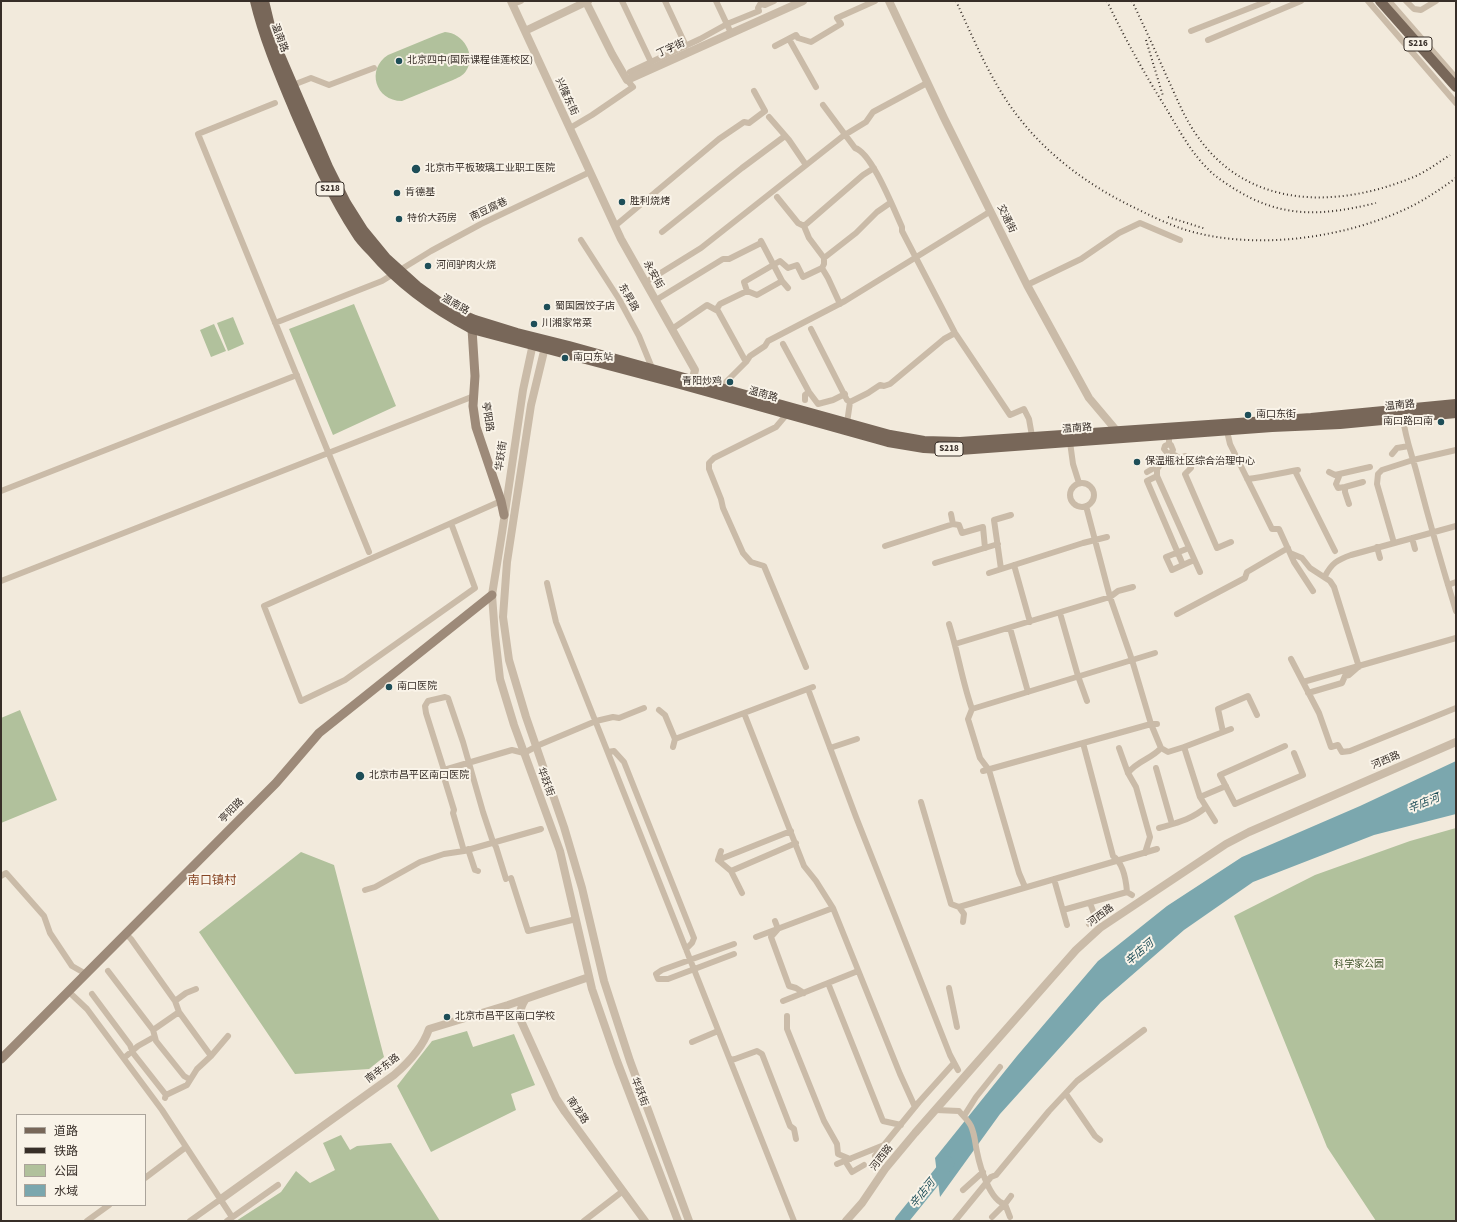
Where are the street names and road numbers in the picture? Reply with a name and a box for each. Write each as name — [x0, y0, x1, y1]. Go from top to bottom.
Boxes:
street label: 温南路 — [268, 22, 290, 54]
street label: 丁字街 — [655, 37, 687, 61]
road number: S216 — [1404, 37, 1432, 51]
street label: 兴隆东街 — [552, 76, 580, 118]
road number: S218 — [316, 182, 344, 196]
street label: 南豆腐巷 — [468, 196, 510, 224]
street label: 交通街 — [994, 203, 1018, 235]
street label: 永安街 — [640, 259, 666, 291]
street label: 东昇路 — [615, 282, 641, 314]
street label: 温南路 — [439, 292, 471, 318]
street label: 温南路 — [747, 385, 779, 405]
street label: 温南路 — [1384, 398, 1416, 414]
street label: 亭阳路 — [479, 401, 495, 433]
street label: 温南路 — [1062, 422, 1092, 436]
street label: 华跃街 — [494, 440, 510, 472]
road number: S218 — [935, 442, 963, 456]
street label: 河西路 — [1370, 750, 1402, 772]
street label: 华跃街 — [534, 766, 556, 798]
street label: 亭阳路 — [217, 796, 247, 826]
street label: 河西路 — [1085, 902, 1117, 930]
street label: 南辛东路 — [364, 1052, 402, 1086]
street label: 华跃街 — [628, 1076, 650, 1108]
street label: 南龙路 — [564, 1095, 590, 1127]
street label: 河西路 — [868, 1142, 896, 1174]

